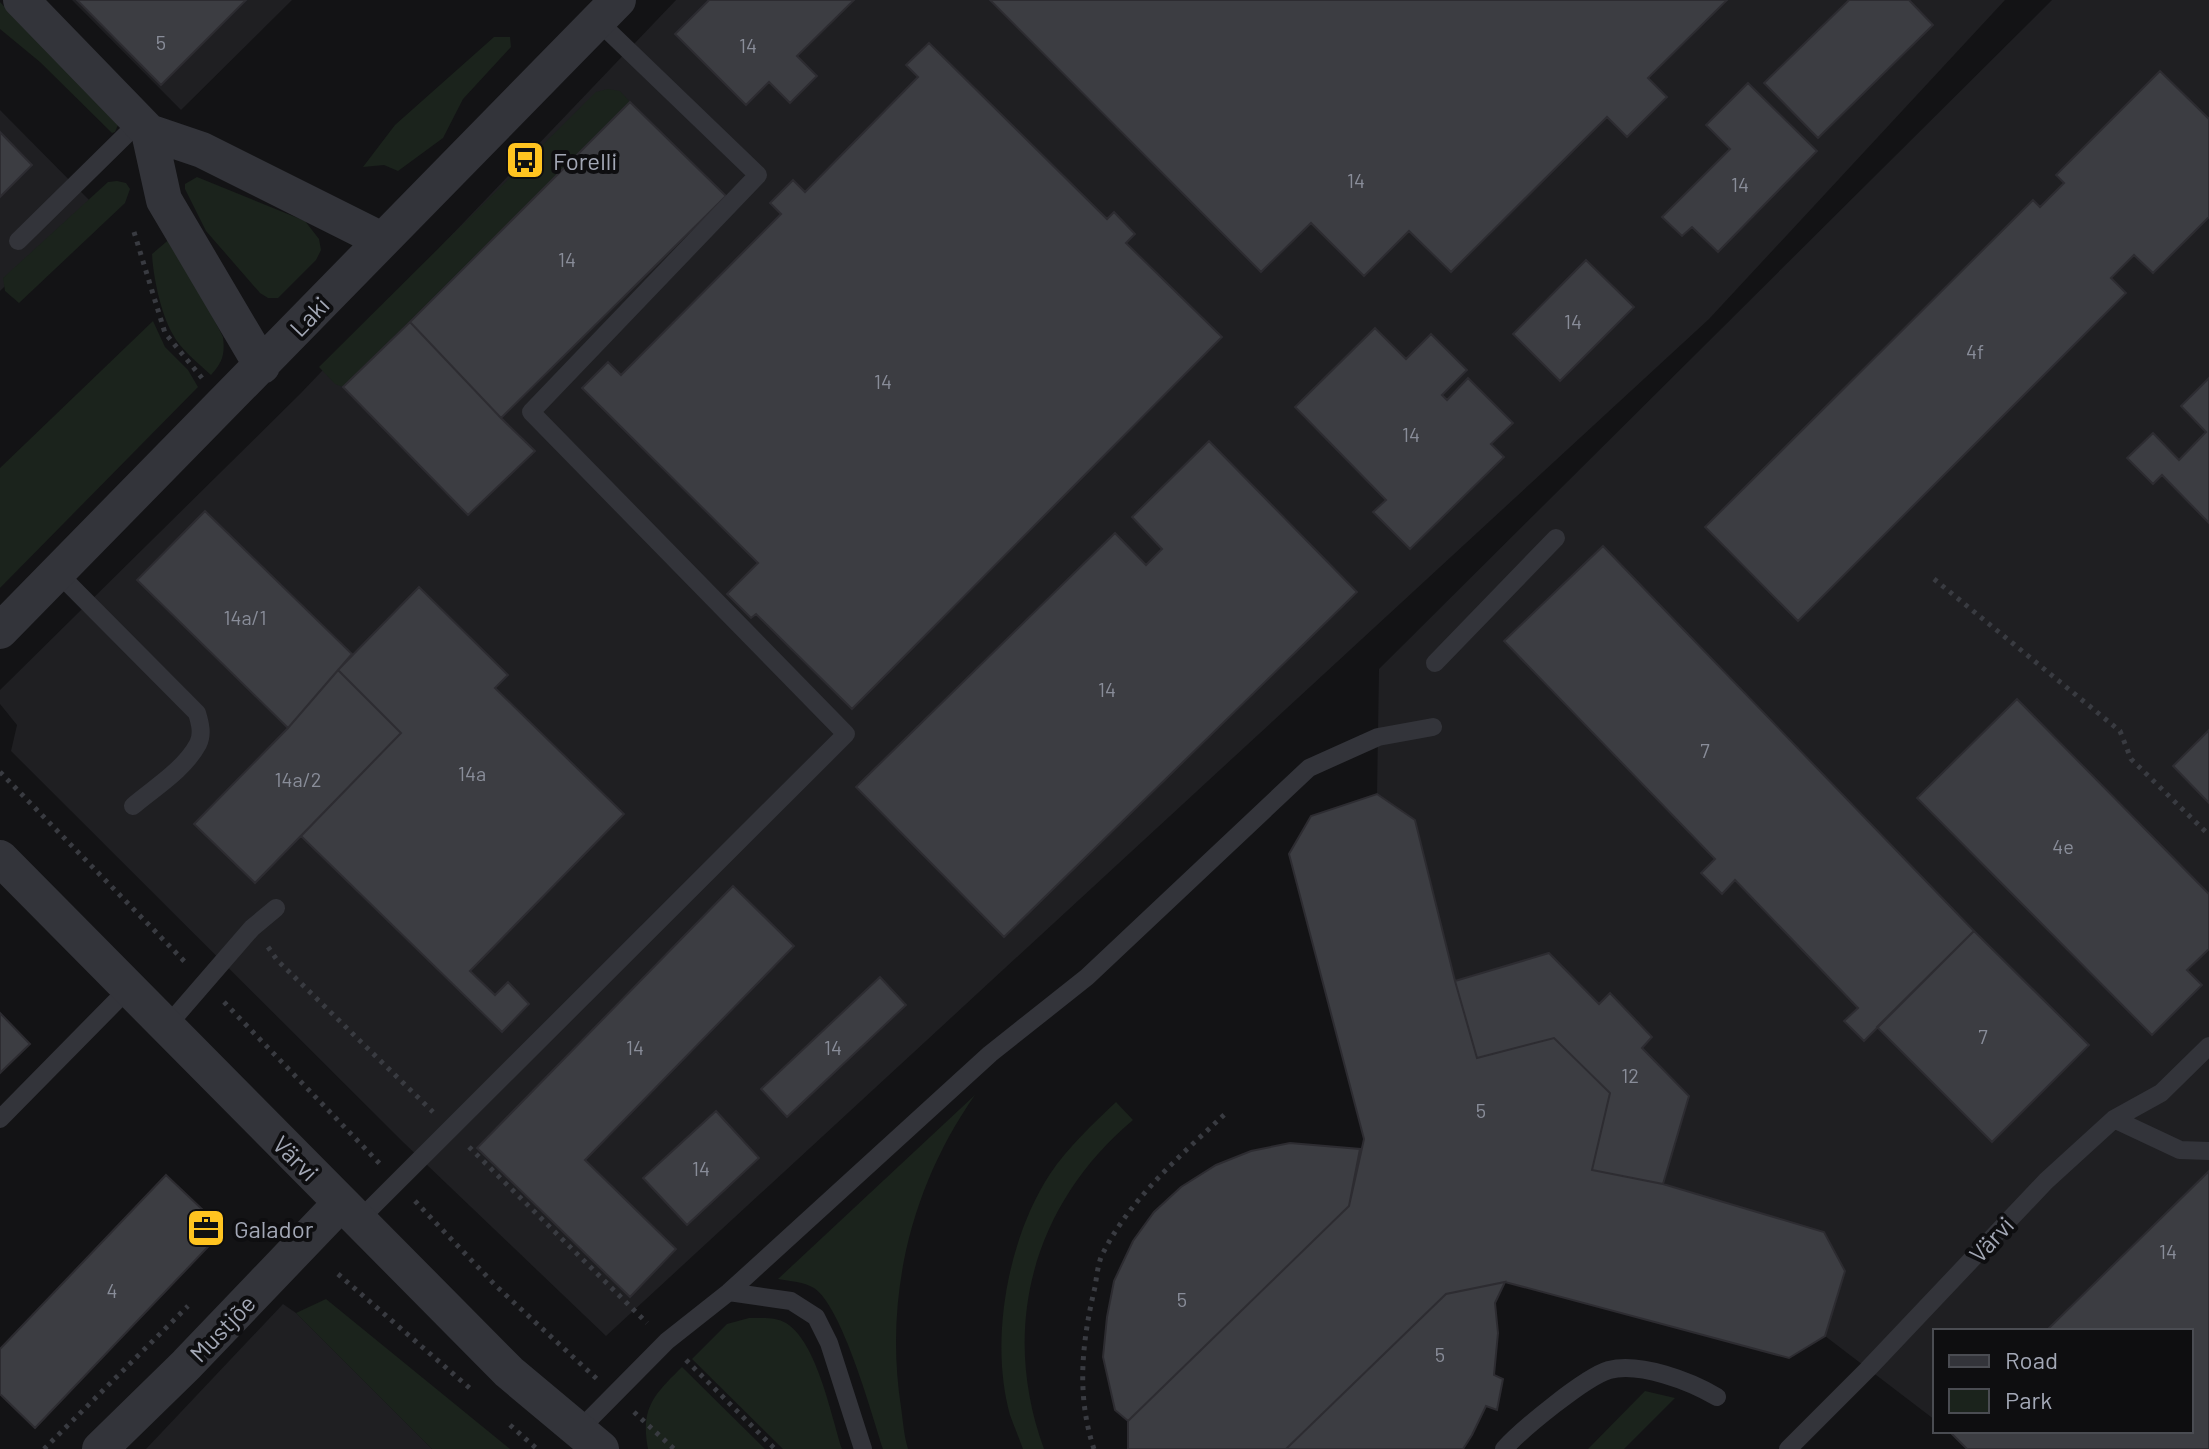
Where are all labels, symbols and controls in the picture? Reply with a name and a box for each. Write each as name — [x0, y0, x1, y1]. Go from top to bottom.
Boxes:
house number: 5 — [156, 30, 166, 54]
house number: 14 — [739, 33, 757, 57]
bus stop icon: Forelli — [504, 139, 546, 181]
place label: Forelli — [553, 146, 617, 175]
house number: 14 — [1347, 168, 1365, 192]
house number: 14 — [1731, 172, 1749, 196]
house number: 14 — [558, 247, 576, 271]
street label: Laki — [283, 290, 335, 342]
house number: 14 — [1564, 309, 1582, 333]
house number: 4f — [1966, 339, 1984, 363]
house number: 14 — [874, 369, 892, 393]
house number: 14 — [1402, 422, 1420, 446]
house number: 14a/1 — [223, 605, 267, 629]
house number: 14 — [1098, 677, 1116, 701]
house number: 7 — [1700, 738, 1710, 762]
house number: 14a — [458, 761, 486, 785]
house number: 14a/2 — [275, 767, 321, 791]
house number: 4e — [2052, 834, 2074, 858]
house number: 7 — [1978, 1024, 1988, 1048]
house number: 14 — [626, 1035, 644, 1059]
house number: 14 — [824, 1035, 842, 1059]
house number: 12 — [1621, 1063, 1639, 1087]
house number: 5 — [1476, 1098, 1486, 1122]
street label: Värvi — [267, 1129, 325, 1187]
house number: 14 — [692, 1156, 710, 1180]
office icon: Galador — [185, 1207, 227, 1249]
street label: Värvi — [1963, 1210, 2019, 1268]
place label: Galador — [234, 1214, 314, 1243]
house number: 14 — [2159, 1239, 2177, 1263]
house number: 4 — [106, 1278, 118, 1302]
house number: 5 — [1177, 1287, 1187, 1311]
street label: Mustjõe — [183, 1288, 261, 1368]
legend — [1933, 1329, 2193, 1433]
house number: 5 — [1435, 1342, 1445, 1366]
text: Road — [2005, 1345, 2058, 1374]
text: Park — [2005, 1385, 2052, 1414]

